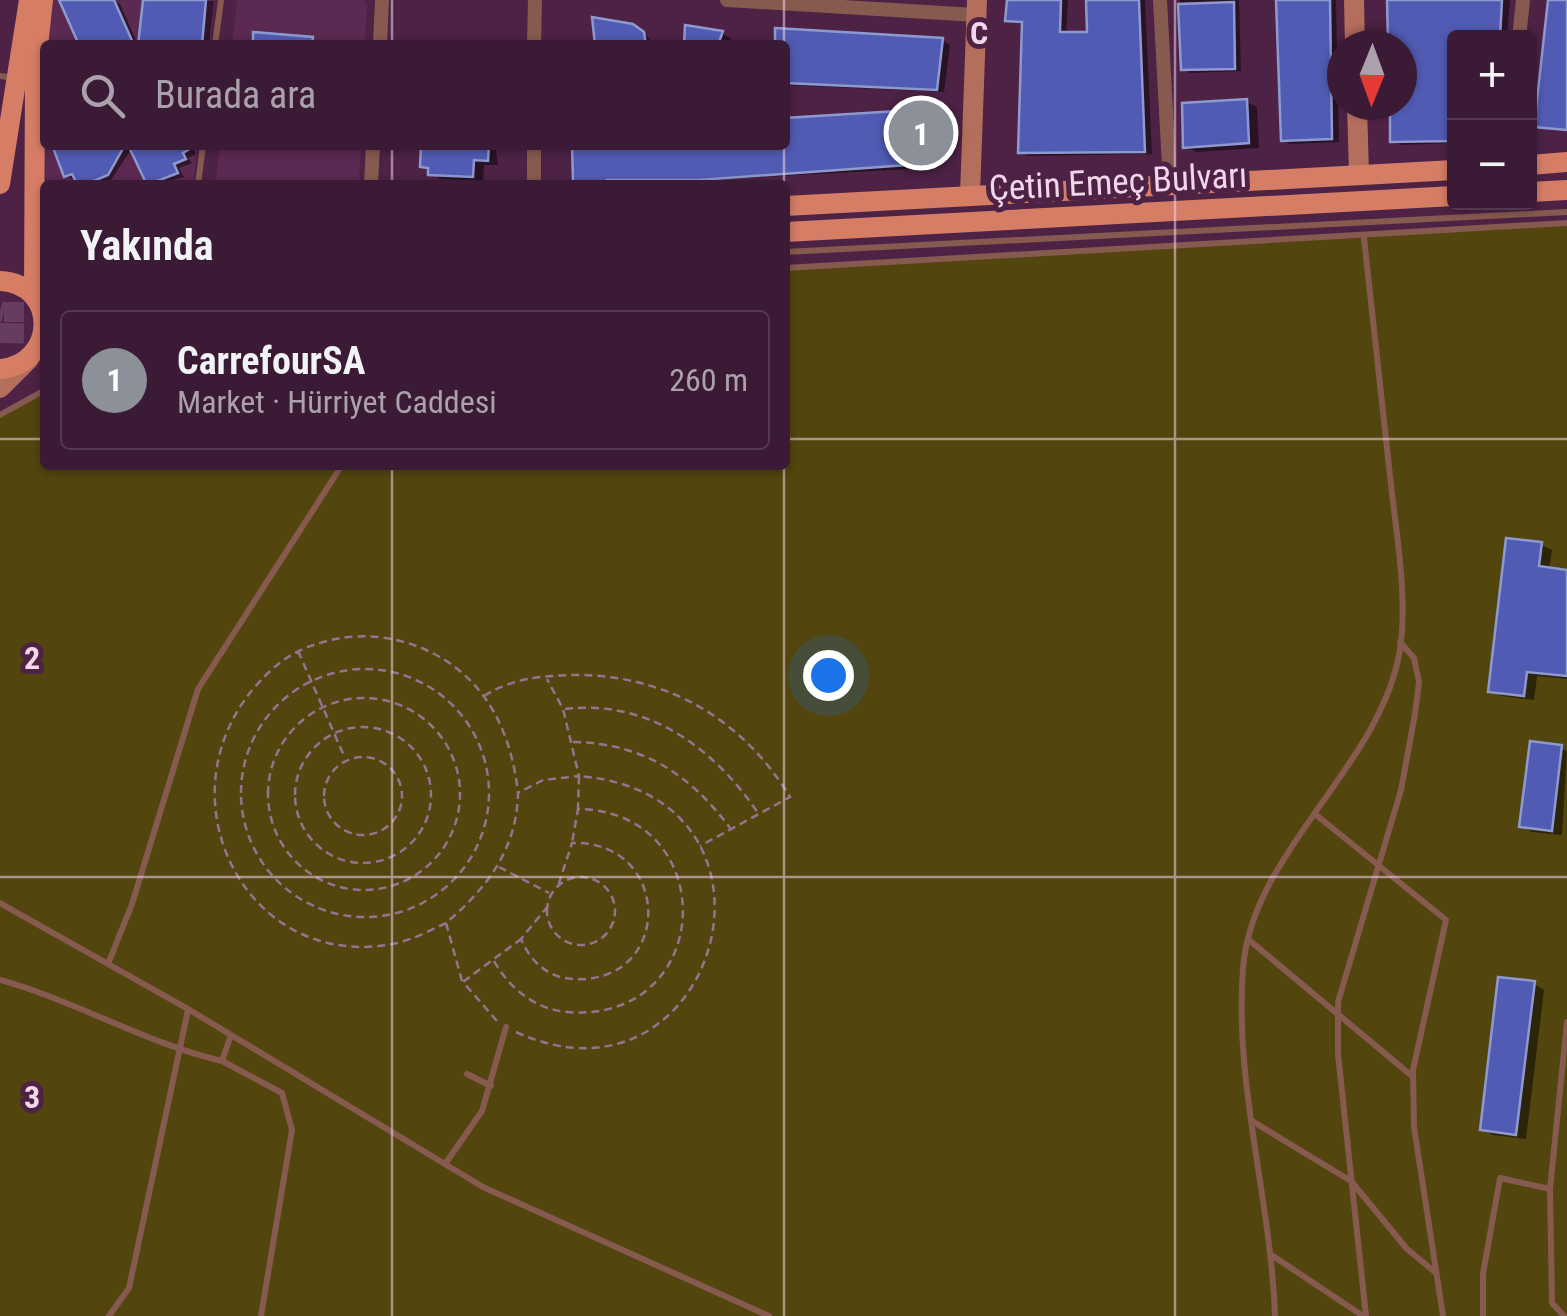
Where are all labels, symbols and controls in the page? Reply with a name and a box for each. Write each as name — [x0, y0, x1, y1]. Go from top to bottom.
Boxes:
text: C — [970, 14, 988, 52]
north arrow — [1327, 30, 1417, 120]
map controls — [1447, 30, 1537, 210]
button: + — [1447, 30, 1537, 120]
search box — [40, 40, 790, 150]
icon: search — [75, 68, 130, 123]
text: Burada ara — [155, 73, 316, 117]
pin: 1 — [888, 96, 954, 170]
button: − — [1447, 120, 1537, 210]
street label: Çetin Emeç Bulvarı — [988, 155, 1248, 209]
text: Yakında — [80, 221, 214, 270]
text: CarrefourSA — [177, 339, 365, 383]
text: 1 — [106, 361, 123, 399]
text: 260 m — [669, 361, 748, 399]
text: Market · Hürriyet Caddesi — [177, 383, 497, 421]
text: 2 — [24, 639, 40, 677]
your location — [803, 650, 854, 701]
text: 3 — [24, 1078, 40, 1116]

